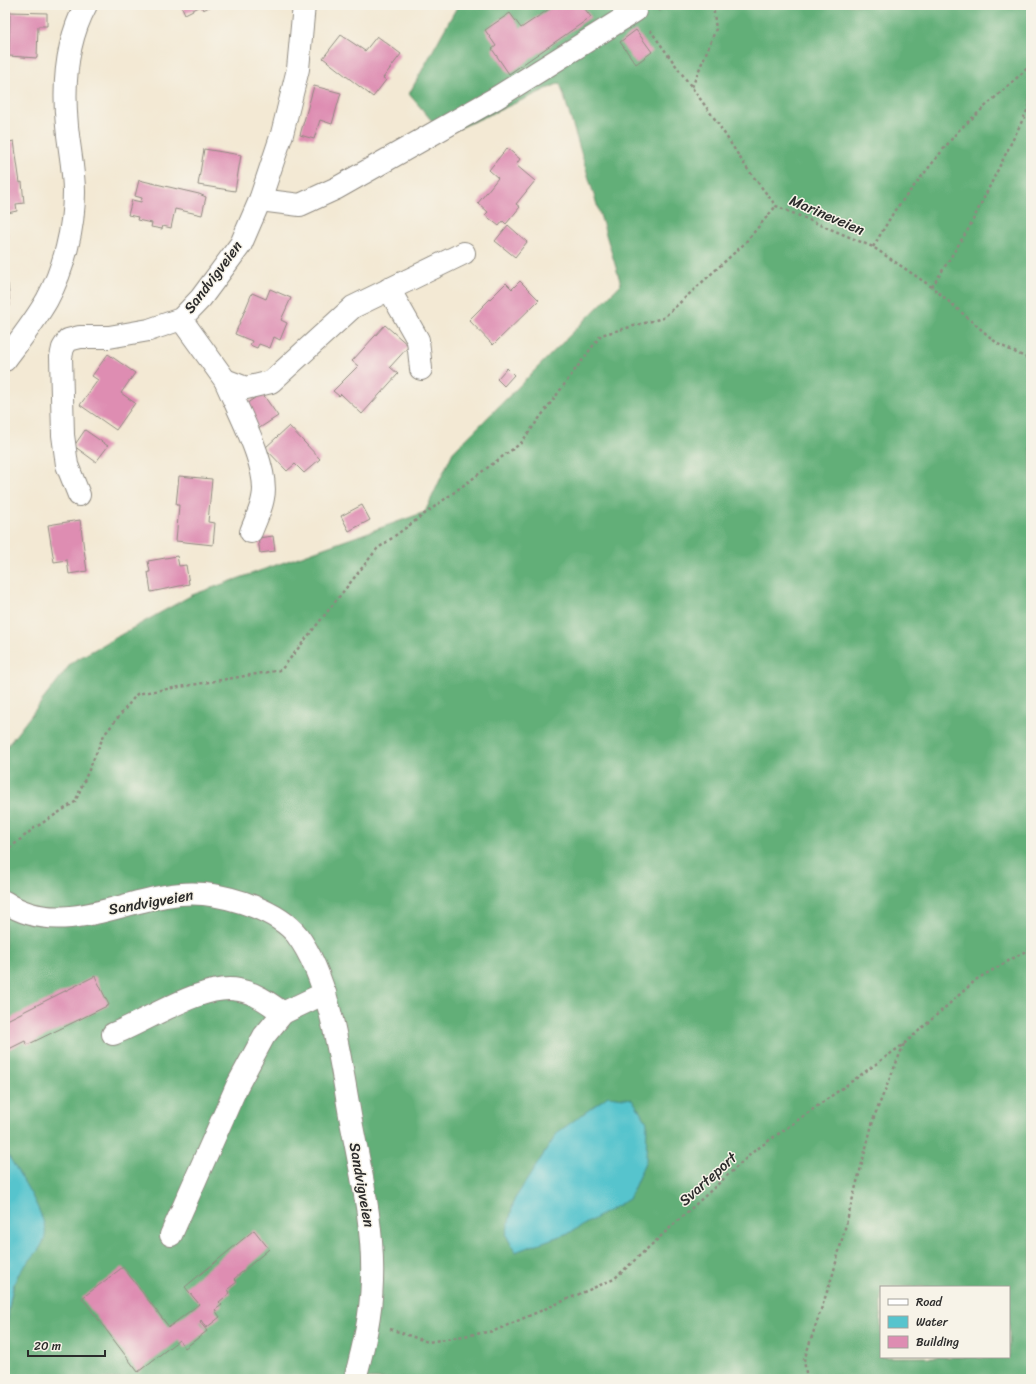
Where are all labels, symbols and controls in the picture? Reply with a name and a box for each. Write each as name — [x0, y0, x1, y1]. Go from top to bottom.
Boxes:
street label: Marineveien — [785, 187, 869, 243]
street label: Sandvigveien — [177, 235, 249, 319]
street label: Sandvigveien — [106, 882, 196, 922]
street label: Sandvigveien — [342, 1140, 382, 1230]
street label: Svarteport — [673, 1145, 744, 1213]
legend — [880, 1286, 1010, 1358]
text: Road — [916, 1291, 943, 1313]
text: Water — [916, 1311, 949, 1333]
text: Building — [916, 1331, 959, 1353]
scale bar — [28, 1332, 105, 1358]
text: 20 m — [34, 1335, 61, 1357]

